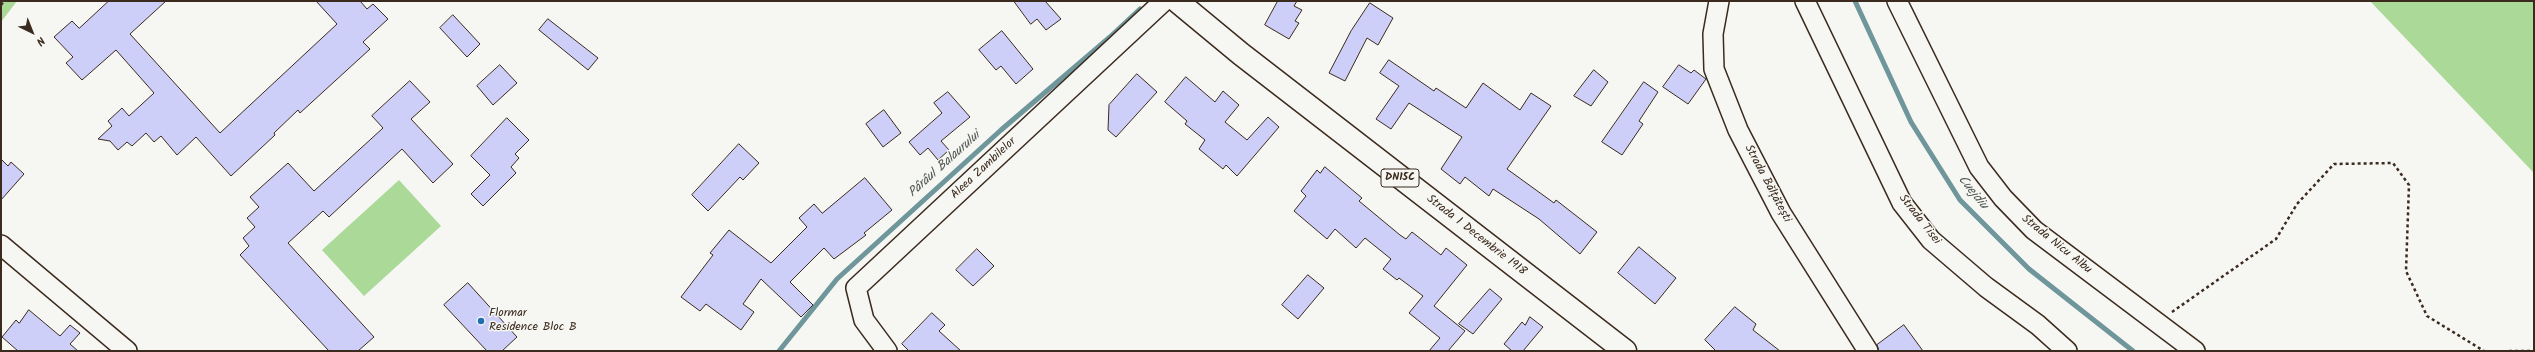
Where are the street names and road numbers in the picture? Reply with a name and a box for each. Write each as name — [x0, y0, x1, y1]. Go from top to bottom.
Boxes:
street label: Aleea Zambilelor — [948, 135, 1020, 203]
street label: Strada Bălțătești — [1740, 143, 1794, 225]
road number: DN15C — [1381, 169, 1419, 187]
street label: Strada 1 Decembrie 1918 — [1423, 192, 1529, 280]
street label: Strada Tisei — [1895, 192, 1943, 248]
street label: Strada Nicu Albu — [2018, 212, 2094, 278]

